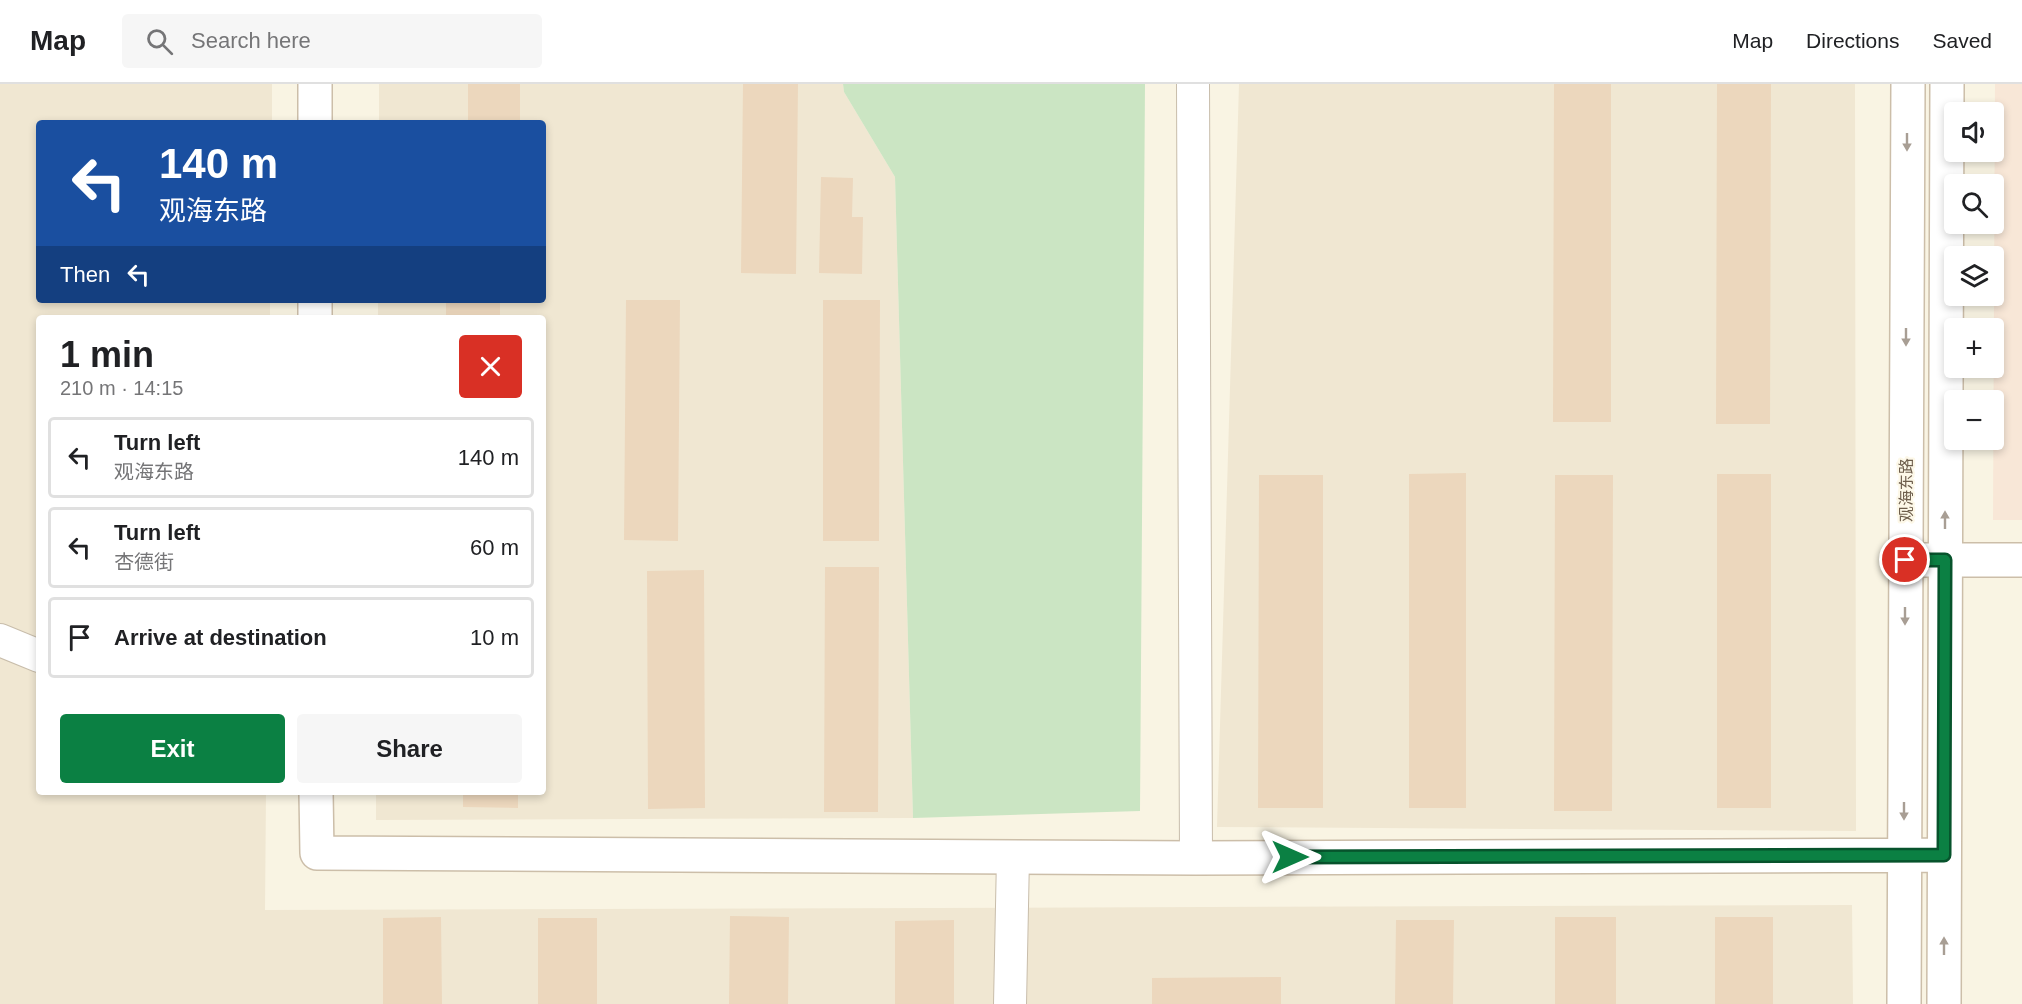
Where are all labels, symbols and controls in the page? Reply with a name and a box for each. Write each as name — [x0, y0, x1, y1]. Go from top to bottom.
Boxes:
search box — [122, 14, 542, 68]
text: Map — [30, 25, 86, 56]
icon: search — [143, 25, 176, 58]
text: Search here — [191, 28, 311, 53]
text: Map — [1732, 29, 1773, 52]
text: Directions — [1806, 29, 1899, 52]
text: Saved — [1932, 29, 1992, 52]
map controls — [1944, 102, 2004, 450]
button: sound — [1944, 102, 2004, 162]
one-way arrow — [1902, 133, 1912, 152]
text: 140 m — [159, 140, 278, 187]
icon: left — [60, 144, 138, 222]
button: search — [1944, 174, 2004, 234]
text: 观海东路 — [159, 196, 267, 226]
button: layers — [1944, 246, 2004, 306]
icon: left — [122, 258, 155, 291]
text: Then — [60, 262, 110, 287]
button: + — [1944, 318, 2004, 378]
one-way arrow — [1901, 328, 1911, 347]
text: 1 min — [60, 334, 154, 375]
button: close — [459, 335, 522, 398]
text: 210 m · 14:15 — [60, 377, 183, 399]
button: − — [1944, 390, 2004, 450]
text: Turn left — [114, 430, 200, 455]
icon: left — [63, 441, 96, 474]
text: 140 m — [458, 445, 519, 470]
street label: 观海东路 — [1898, 458, 1915, 522]
text: 观海东路 — [114, 461, 194, 483]
one-way arrow — [1940, 510, 1950, 529]
text: Turn left — [114, 520, 200, 545]
icon: left — [63, 531, 96, 564]
pin — [1879, 534, 1930, 585]
text: 60 m — [470, 535, 519, 560]
icon: arrive — [1888, 543, 1921, 576]
text: 杏德街 — [114, 551, 174, 573]
one-way arrow — [1900, 607, 1910, 626]
icon: arrive — [63, 621, 96, 654]
text: Arrive at destination — [114, 625, 327, 650]
text: 10 m — [470, 625, 519, 650]
button: Exit — [60, 714, 285, 783]
button: Share — [297, 714, 522, 783]
one-way arrow — [1899, 802, 1909, 821]
position arrow — [1258, 825, 1322, 889]
one-way arrow — [1939, 936, 1949, 955]

